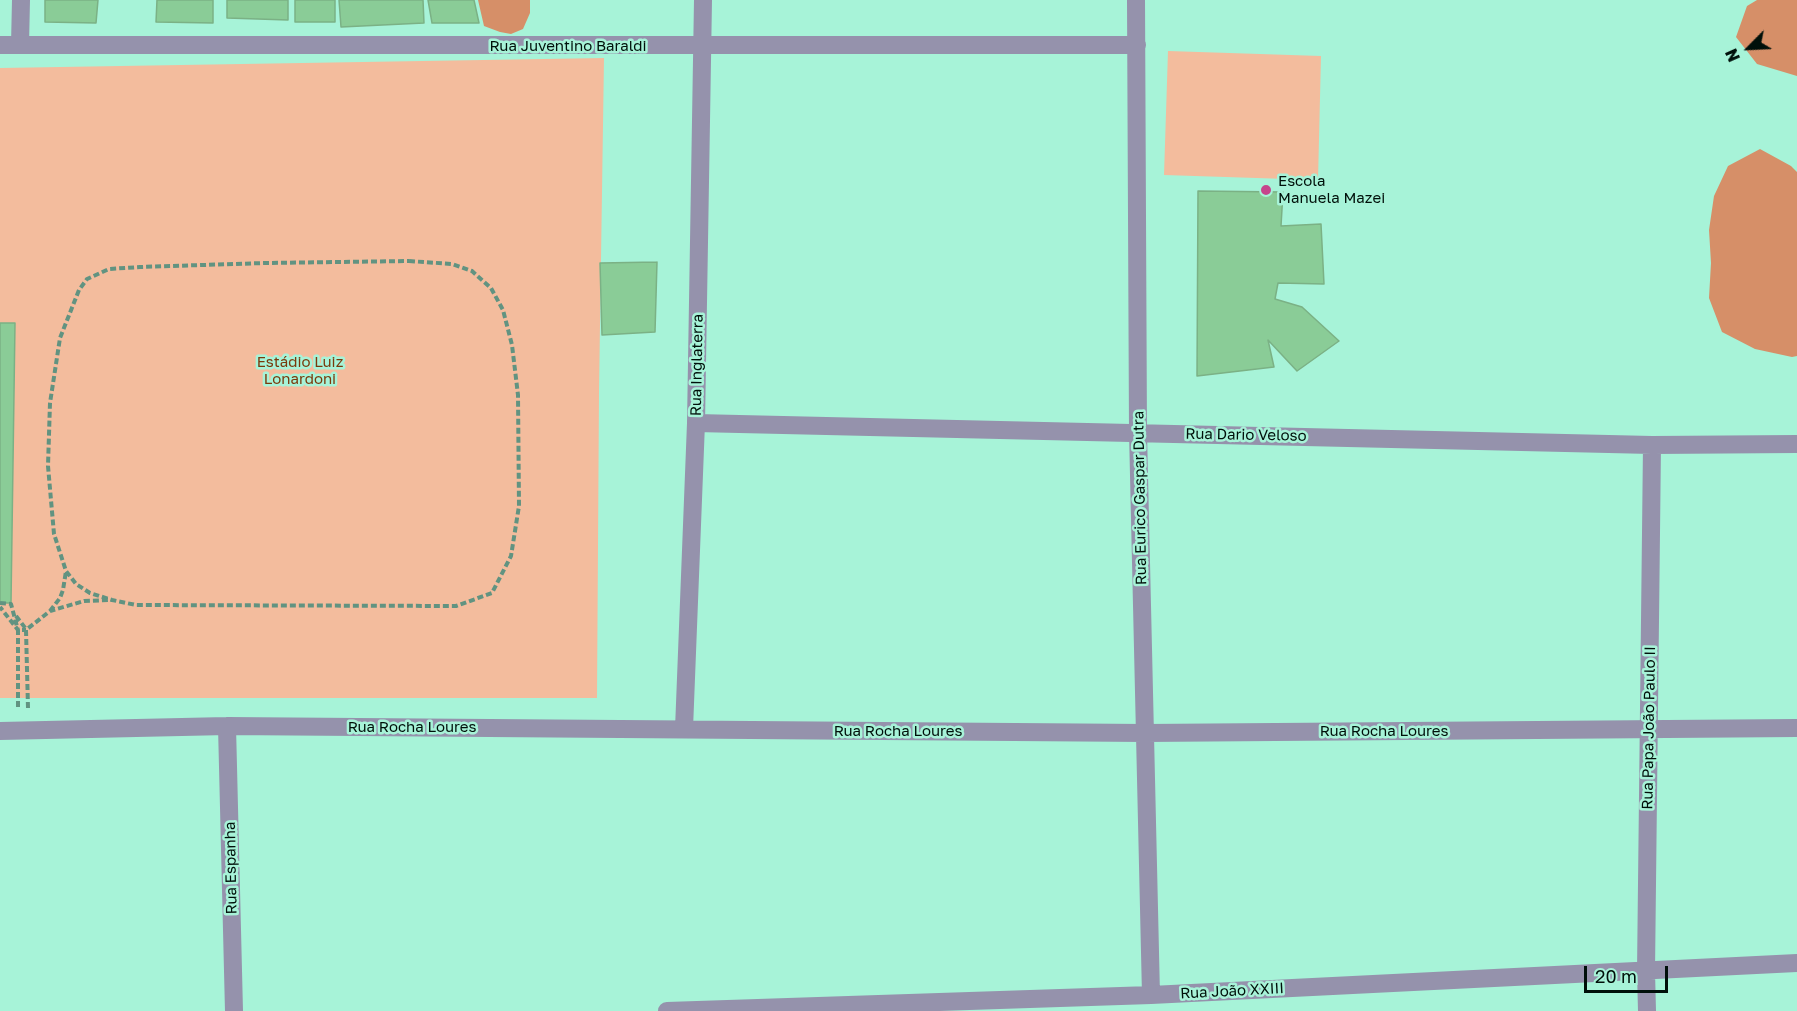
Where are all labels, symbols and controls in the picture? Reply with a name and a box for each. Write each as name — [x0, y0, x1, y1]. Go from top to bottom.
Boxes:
north arrow — [1719, 18, 1779, 78]
street label: Rua Juventino Baraldi — [489, 37, 647, 55]
text: N — [1721, 46, 1744, 65]
place label: Escola Manuela Mazei — [1278, 172, 1385, 207]
marker: Escola Manuela Mazei — [1259, 183, 1273, 197]
street label: Rua Inglaterra — [687, 314, 707, 416]
park label: Estádio Luiz Lonardoni — [257, 353, 343, 388]
street label: Rua Eurico Gaspar Dutra — [1129, 411, 1151, 585]
street label: Rua Dario Veloso — [1185, 425, 1307, 445]
street label: Rua Papa João Paulo II — [1639, 646, 1659, 810]
street label: Rua Rocha Loures — [348, 718, 476, 736]
street label: Rua Rocha Loures — [834, 722, 962, 740]
street label: Rua Rocha Loures — [1320, 722, 1448, 740]
street label: Rua Espanha — [221, 821, 241, 915]
scale bar — [1587, 954, 1671, 992]
text: 20 m — [1595, 965, 1637, 987]
street label: Rua João XXIII — [1180, 979, 1284, 1003]

